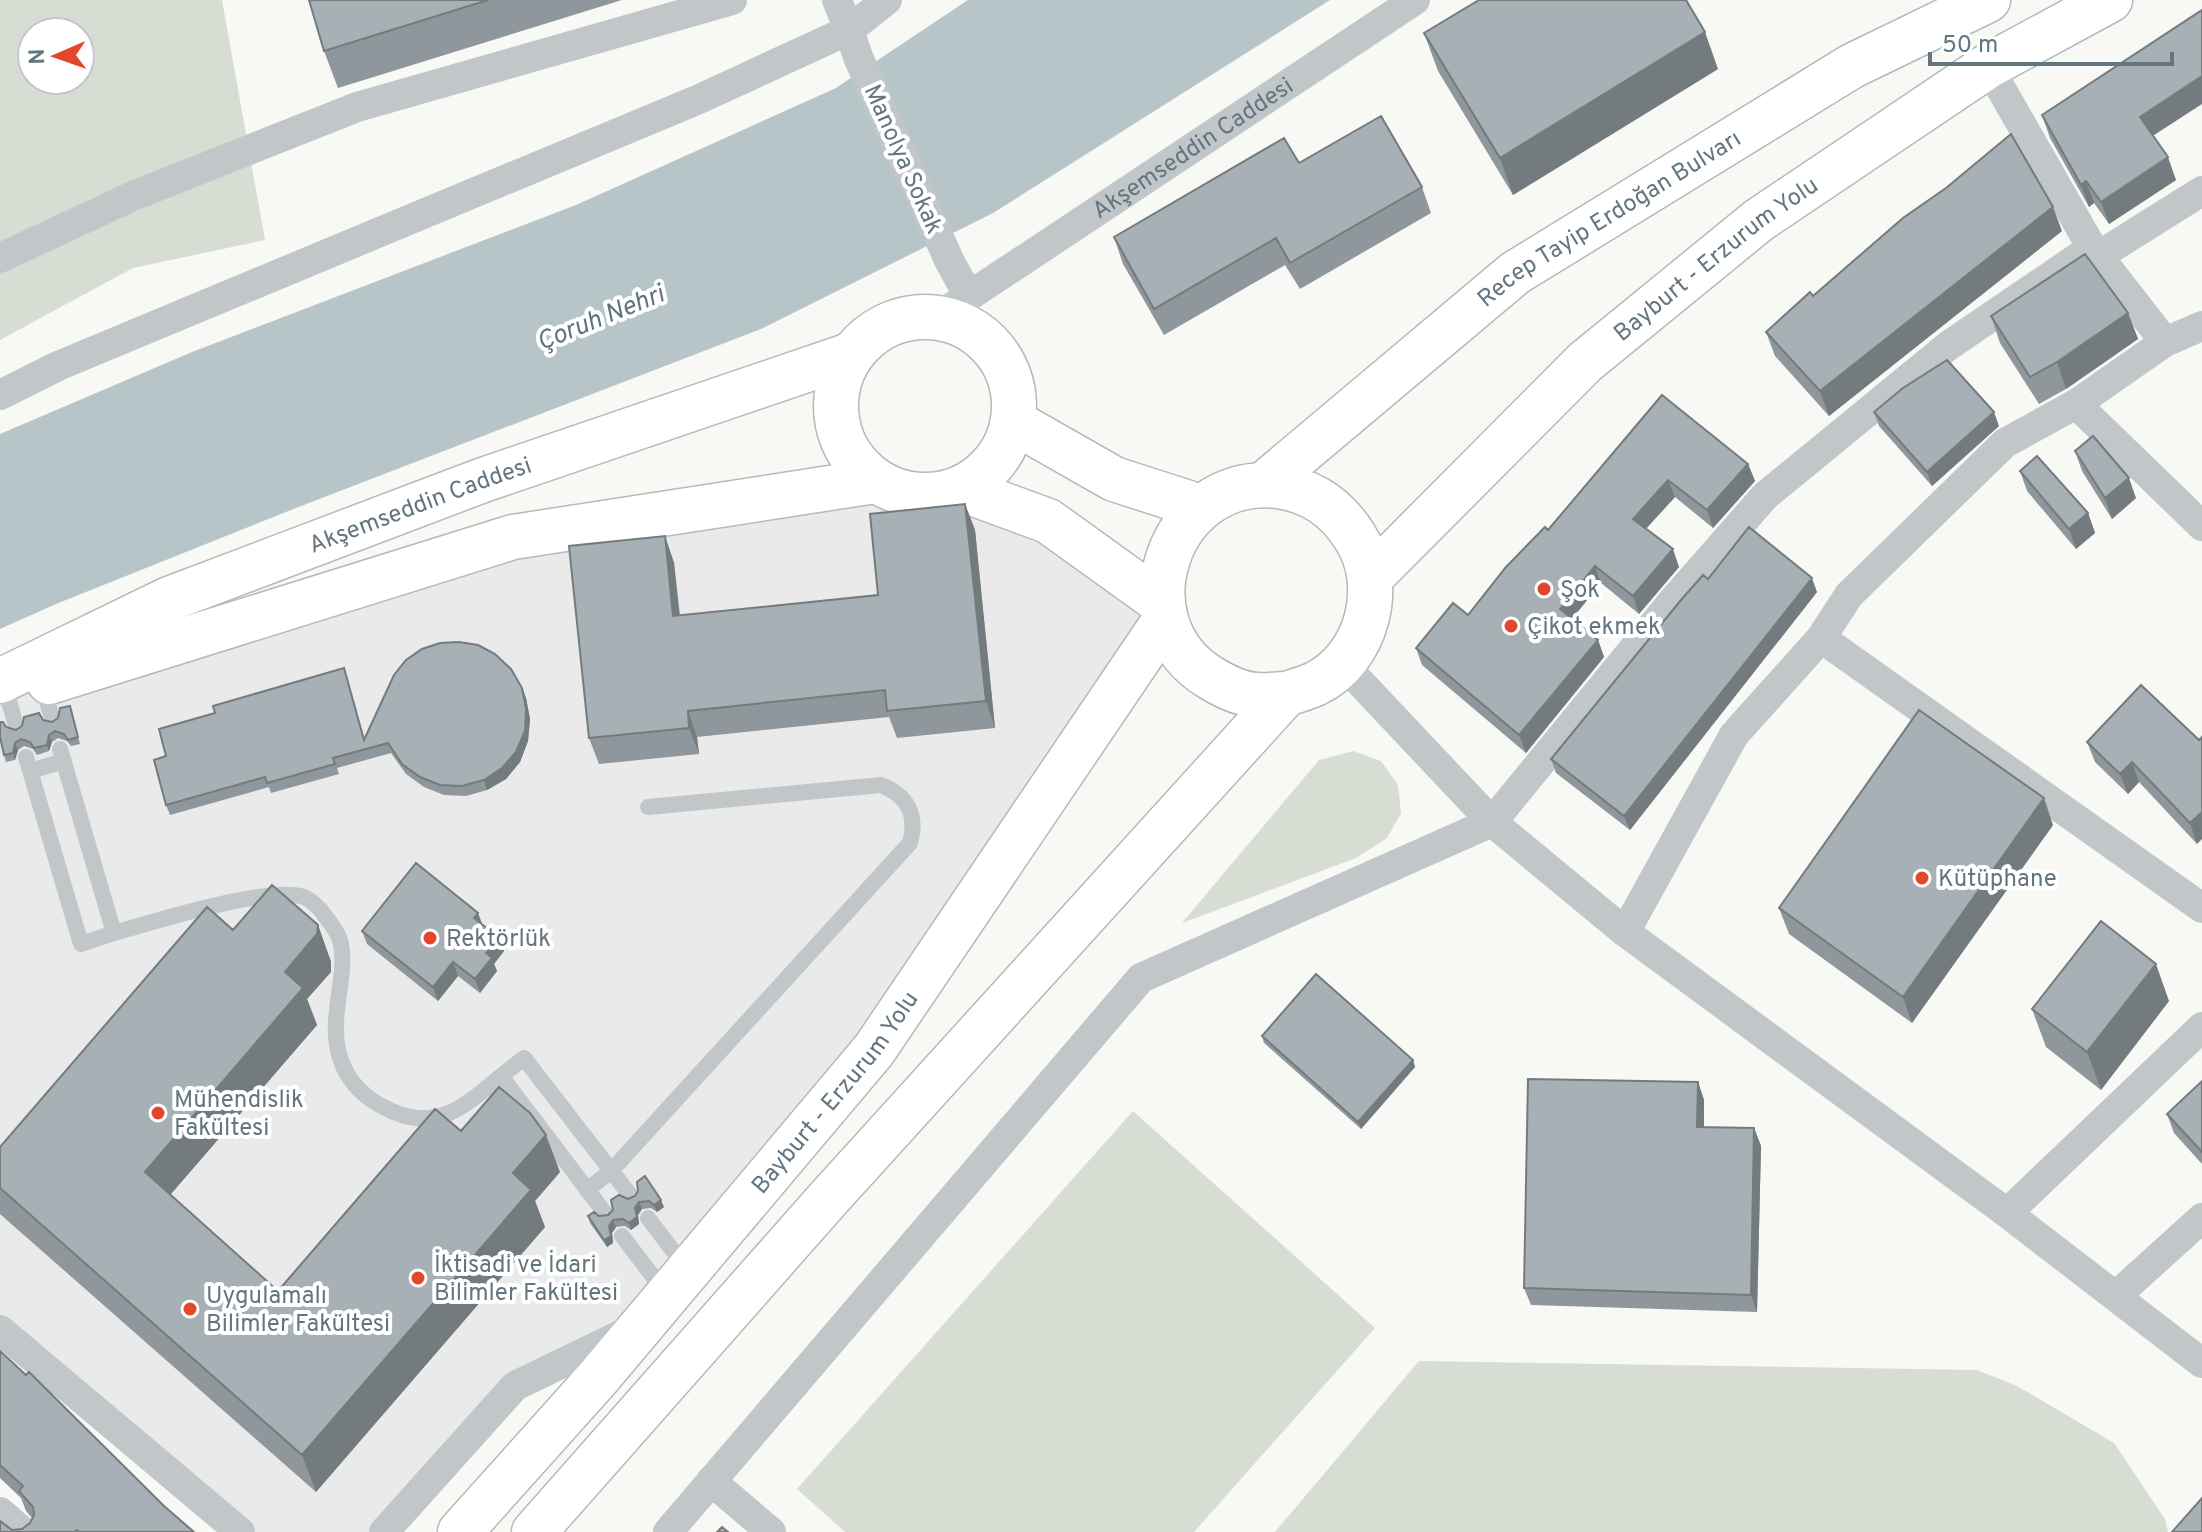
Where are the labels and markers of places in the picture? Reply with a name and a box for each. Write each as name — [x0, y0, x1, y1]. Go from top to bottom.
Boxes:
place label: Şok — [1560, 576, 1600, 606]
marker: Şok — [1535, 580, 1553, 598]
place label: Çikot ekmek — [1527, 613, 1661, 643]
marker: Çikot ekmek — [1502, 617, 1520, 635]
place label: Kütüphane — [1938, 865, 2057, 895]
marker: Kütüphane — [1913, 869, 1931, 887]
place label: Rektörlük — [446, 925, 551, 955]
marker: Rektörlük — [421, 929, 439, 947]
place label: Mühendislik Fakültesi — [174, 1086, 304, 1144]
marker: Mühendislik Fakültesi — [149, 1104, 167, 1122]
place label: İktisadi ve İdari Bilimler Fakültesi — [434, 1250, 618, 1309]
marker: İktisadi ve İdari Bilimler Fakültesi — [409, 1269, 427, 1287]
place label: Uygulamalı Bilimler Fakültesi — [206, 1282, 390, 1340]
marker: Uygulamalı Bilimler Fakültesi — [181, 1300, 199, 1318]

